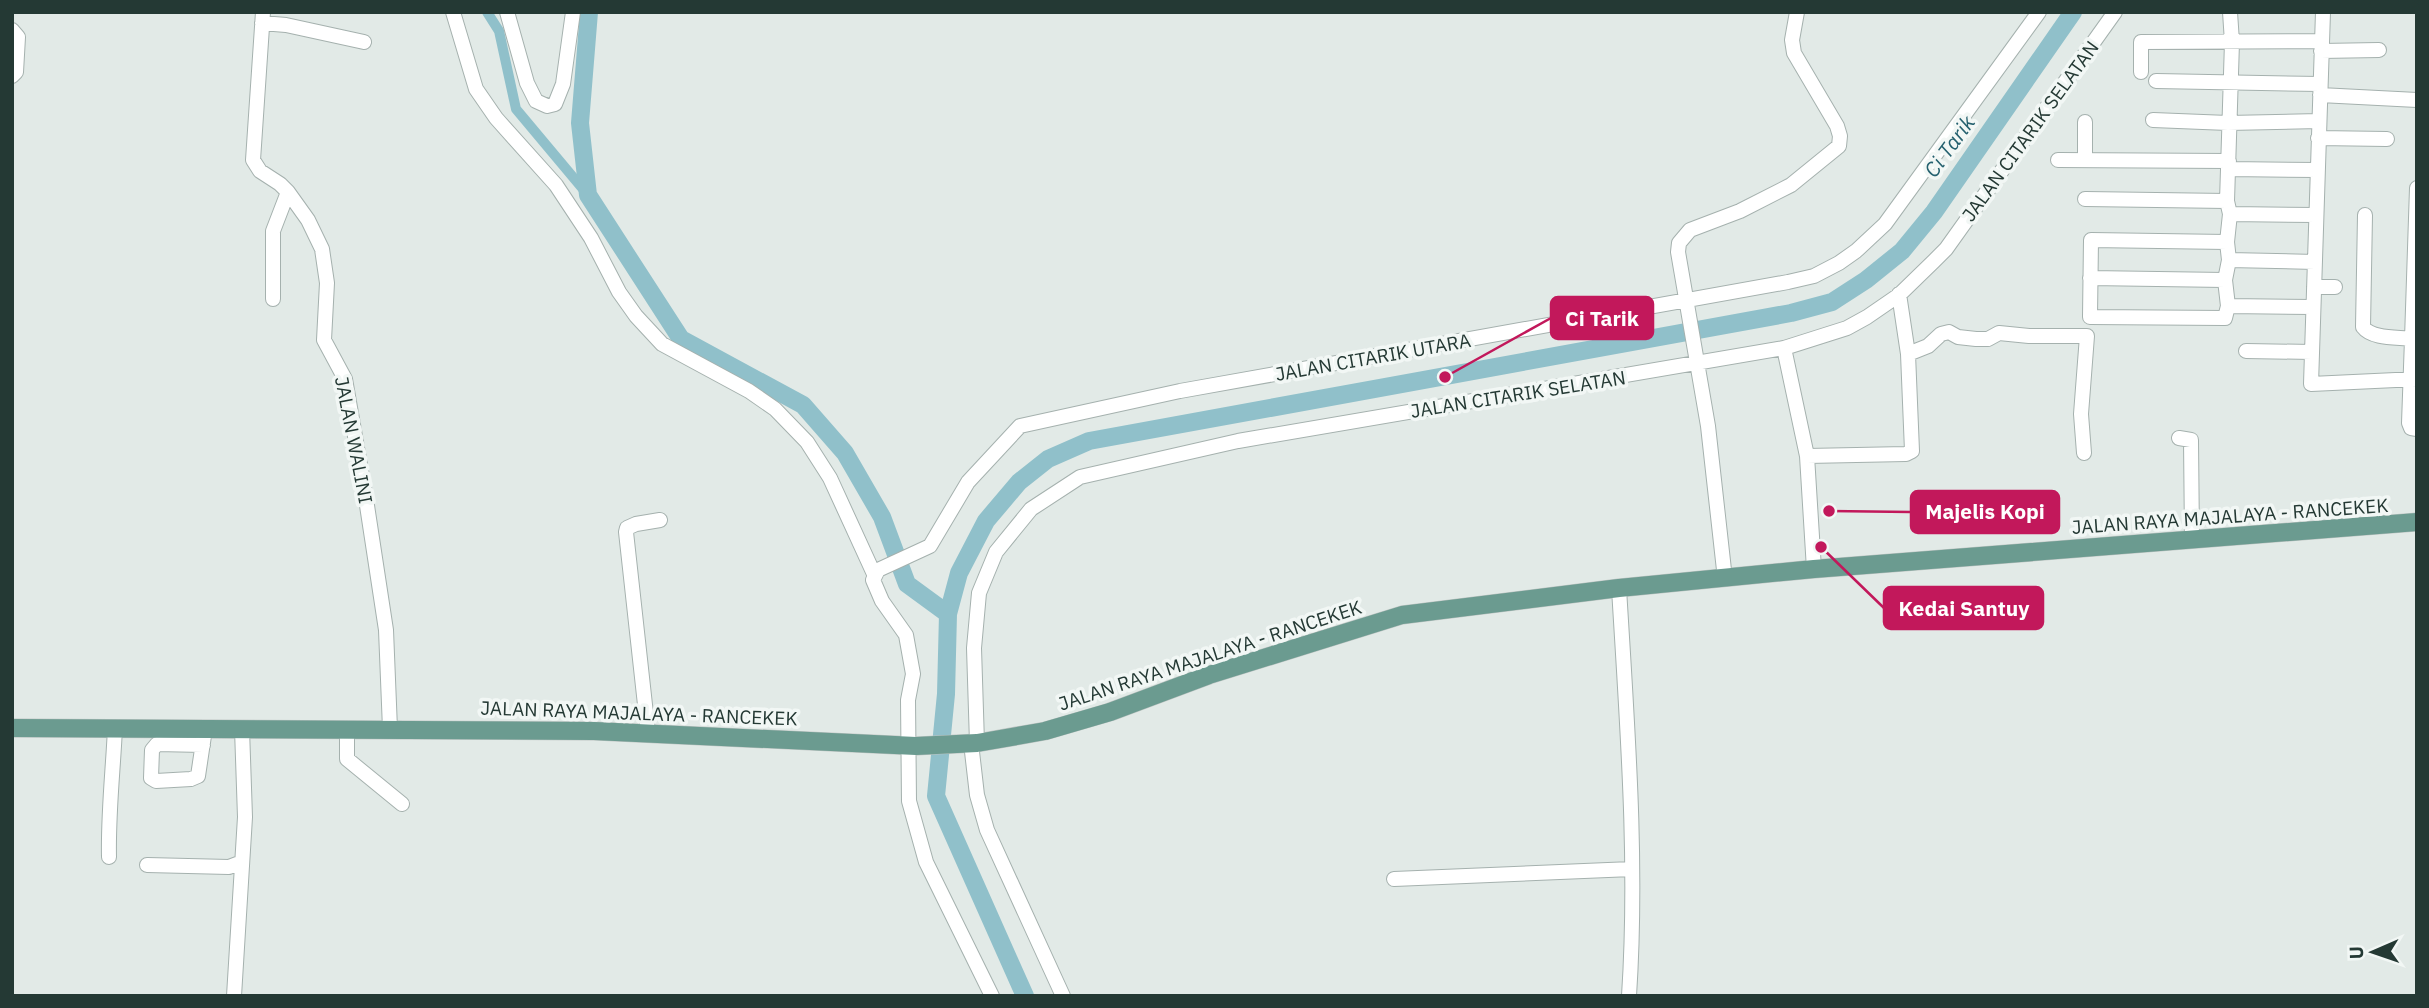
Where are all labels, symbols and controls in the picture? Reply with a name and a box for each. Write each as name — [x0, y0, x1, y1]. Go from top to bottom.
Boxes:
street label: JALAN CITARIK SELATAN — [1956, 36, 2104, 226]
water label: Ci Tarik — [1917, 109, 1981, 182]
callout: Ci Tarik — [1551, 297, 1653, 339]
text: Ci Tarik — [1565, 304, 1640, 332]
street label: JALAN CITARIK UTARA — [1273, 328, 1473, 386]
street label: JALAN CITARIK SELATAN — [1409, 365, 1627, 423]
street label: JALAN WALINI — [330, 374, 378, 506]
callout: Majelis Kopi — [1911, 491, 2059, 533]
street label: JALAN RAYA MAJALAYA - RANCEKEK — [2071, 493, 2389, 539]
text: Majelis Kopi — [1925, 497, 2045, 525]
callout: Kedai Santuy — [1884, 587, 2043, 629]
text: Kedai Santuy — [1899, 594, 2030, 622]
street label: JALAN RAYA MAJALAYA - RANCEKEK — [1055, 595, 1365, 715]
street label: JALAN RAYA MAJALAYA - RANCEKEK — [480, 695, 798, 731]
north arrow — [2338, 917, 2408, 987]
text: U — [2344, 946, 2368, 960]

